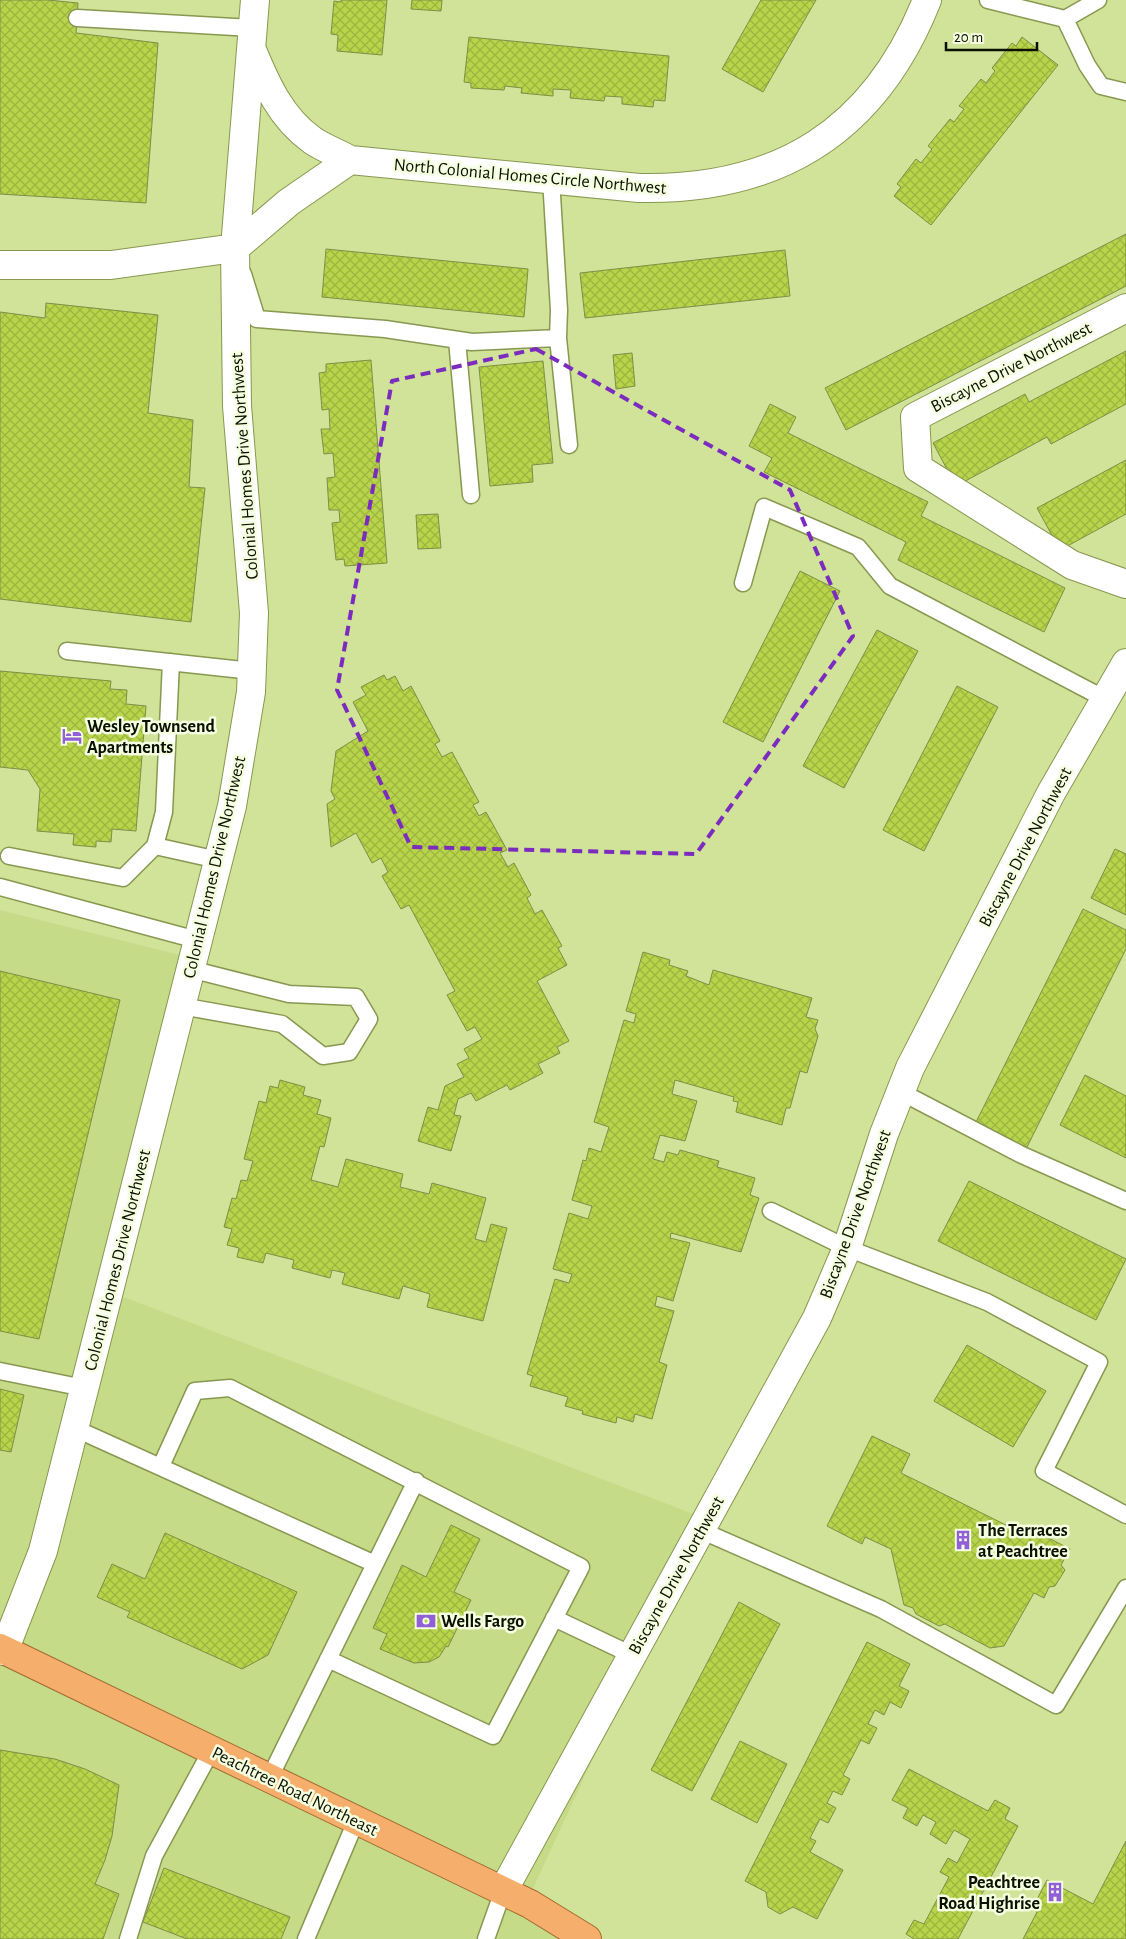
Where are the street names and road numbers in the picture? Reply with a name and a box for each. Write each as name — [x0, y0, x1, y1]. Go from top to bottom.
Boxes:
street label: North Colonial Homes Circle Northwest — [393, 156, 667, 198]
street label: Biscayne Drive Northwest — [928, 319, 1095, 416]
street label: Colonial Homes Drive Northwest — [228, 352, 262, 580]
street label: Colonial Homes Drive Northwest — [181, 754, 249, 980]
street label: Biscayne Drive Northwest — [976, 764, 1076, 930]
street label: Biscayne Drive Northwest — [817, 1127, 895, 1301]
street label: Colonial Homes Drive Northwest — [82, 1147, 154, 1373]
street label: Biscayne Drive Northwest — [626, 1493, 728, 1658]
street label: Peachtree Road Northeast — [209, 1744, 380, 1840]

